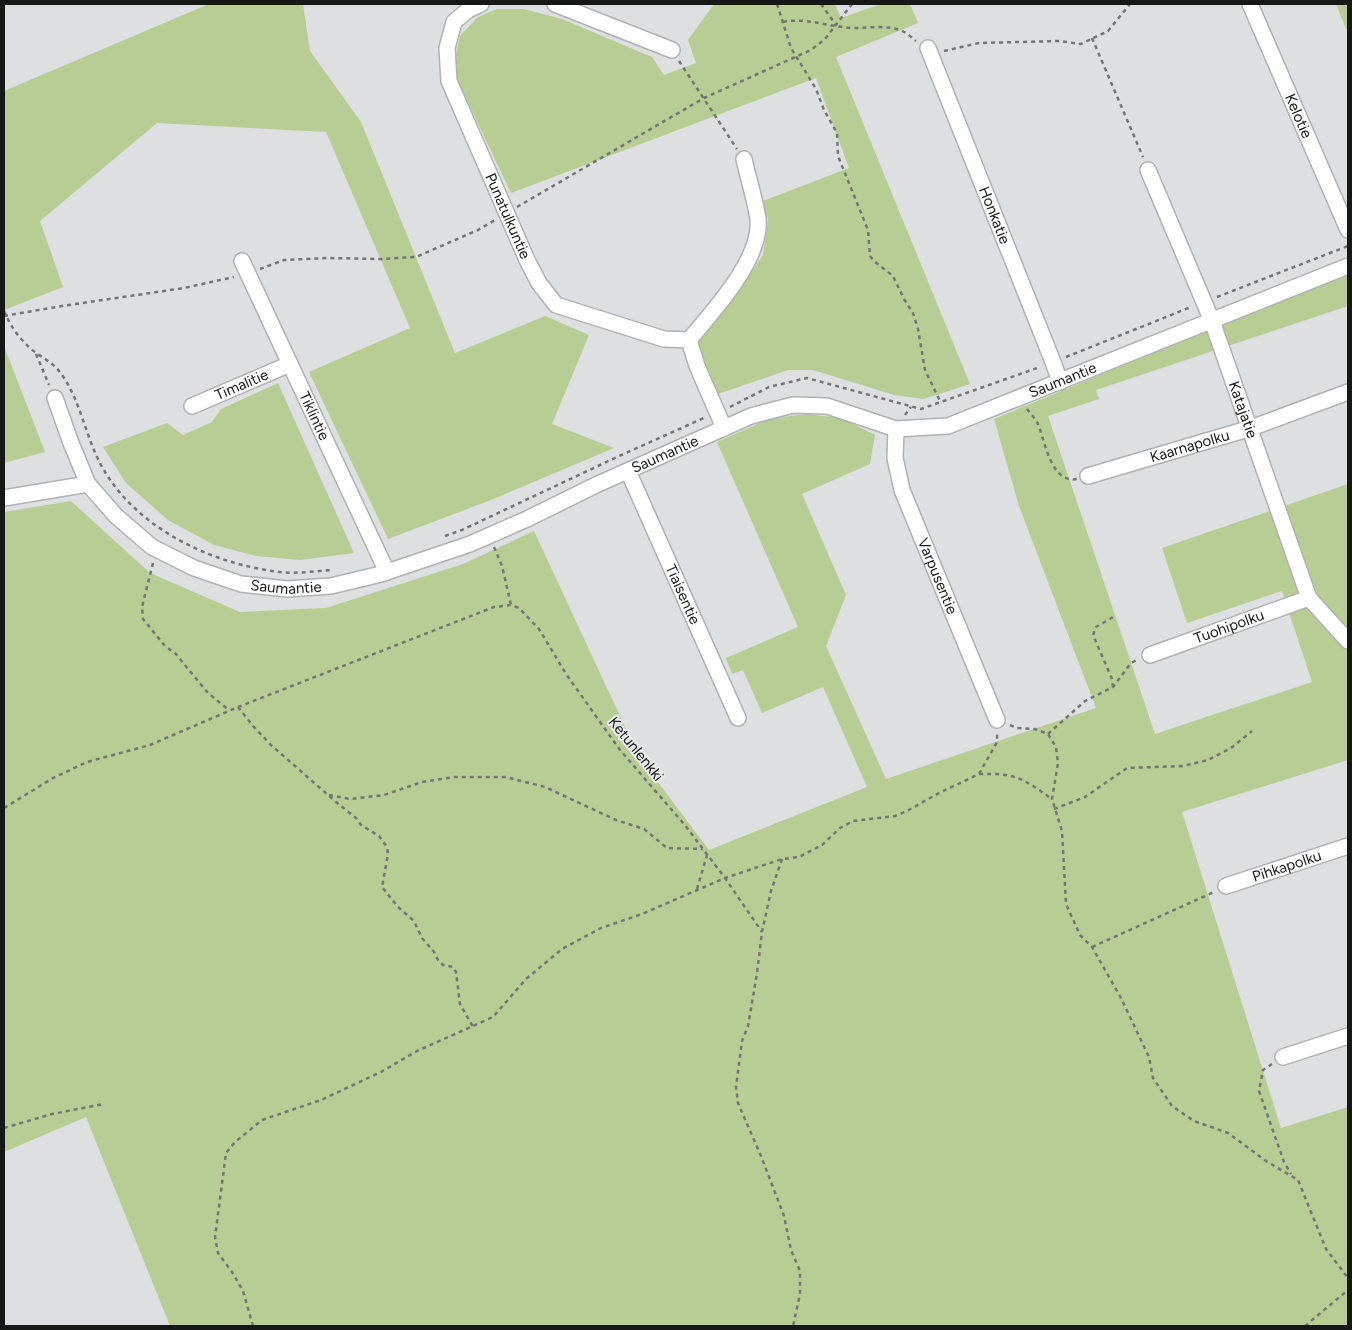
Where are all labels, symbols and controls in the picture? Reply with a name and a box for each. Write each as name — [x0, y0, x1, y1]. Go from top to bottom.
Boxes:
street label: Kelotie — [1281, 91, 1316, 141]
street label: Punatulkuntie — [481, 170, 534, 262]
street label: Honkatie — [975, 184, 1014, 247]
street label: Saumantie — [1026, 359, 1099, 402]
street label: Timalitie — [212, 365, 271, 404]
street label: Katajatie — [1225, 379, 1261, 441]
street label: Tiklintie — [295, 389, 333, 443]
street label: Kaarnapolku — [1148, 426, 1232, 466]
street label: Saumantie — [629, 432, 701, 477]
street label: Varpusentie — [914, 535, 961, 617]
street label: Tiaisentie — [662, 562, 704, 627]
street label: Saumantie — [249, 576, 322, 598]
street label: Tuohipolku — [1192, 606, 1267, 647]
street label: Ketunlenkki — [605, 713, 667, 785]
street label: Pihkapolku — [1250, 846, 1324, 886]

